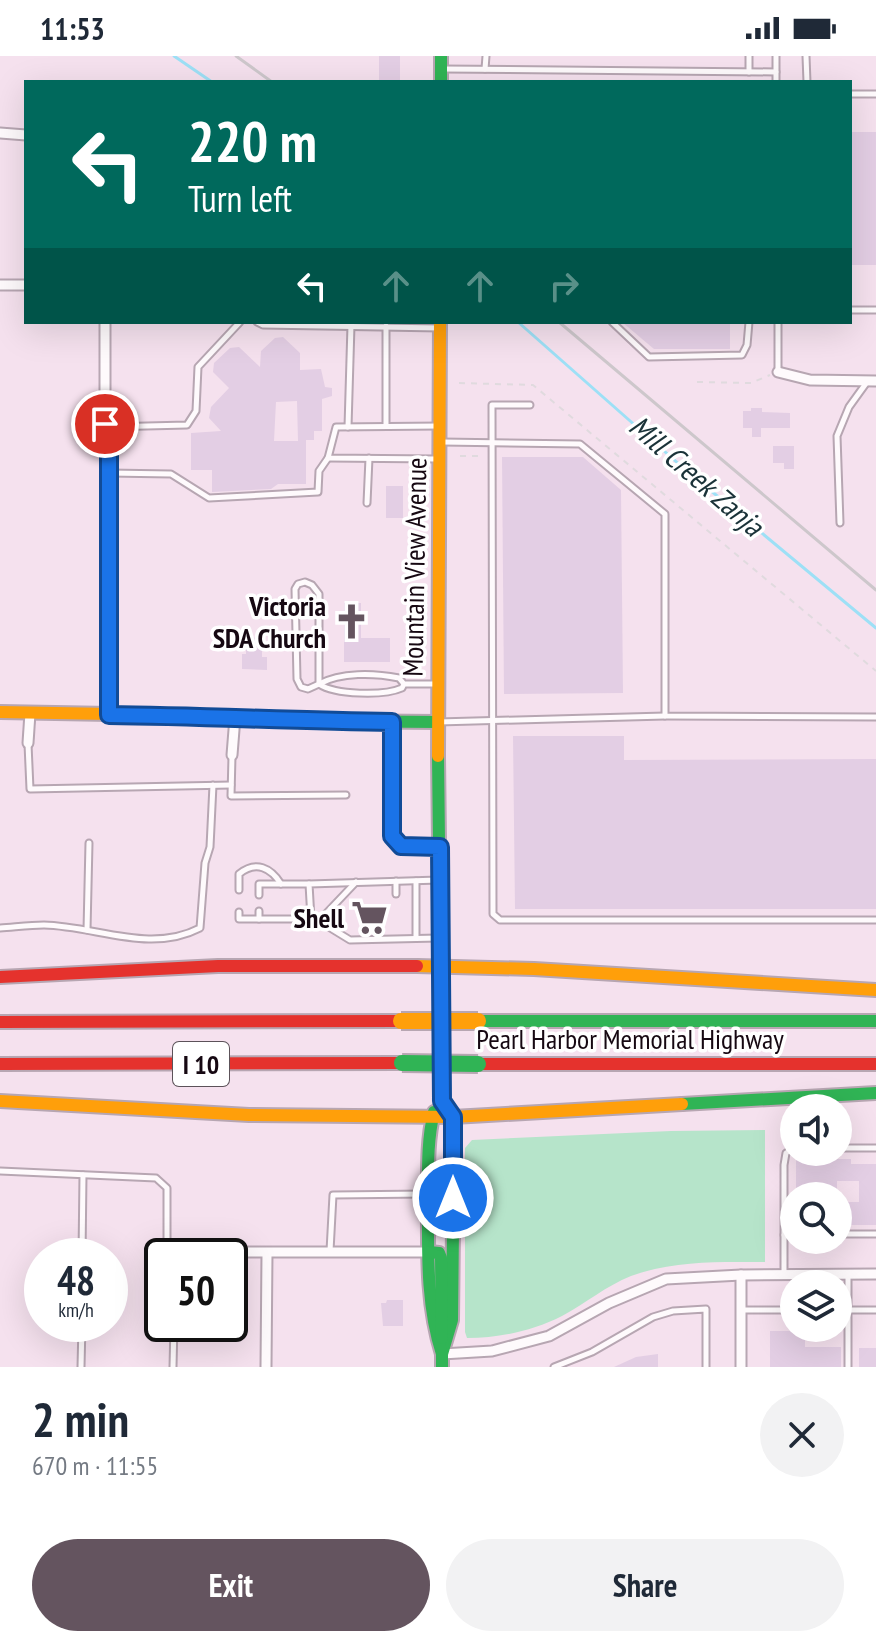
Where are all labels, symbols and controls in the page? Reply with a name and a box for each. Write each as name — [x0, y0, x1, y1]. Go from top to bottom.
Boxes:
text: 11:53 — [40, 9, 105, 48]
text: 220 m — [188, 105, 317, 177]
icon: left — [56, 112, 160, 216]
text: Turn left — [188, 175, 292, 222]
icon: left — [290, 264, 334, 308]
icon: ahead — [374, 264, 418, 308]
icon: ahead — [458, 264, 502, 308]
icon: right — [542, 264, 586, 308]
pin — [71, 390, 139, 458]
icon: arrive — [83, 402, 127, 446]
water label: Mill Creek Zanja — [622, 406, 774, 545]
street label: Mountain View Avenue — [394, 457, 434, 677]
place label: Victoria SDA Church — [213, 587, 326, 656]
church icon: Victoria SDA Church — [333, 602, 371, 640]
supermarket icon: Shell — [351, 898, 389, 936]
place label: Shell — [294, 899, 344, 936]
street label: Pearl Harbor Memorial Highway — [476, 1020, 784, 1057]
road number: I 10 — [173, 1042, 229, 1086]
map controls — [780, 1094, 852, 1342]
button: sound — [780, 1094, 852, 1166]
position arrow — [411, 1156, 495, 1240]
button: search — [780, 1182, 852, 1254]
speed limit sign: 50 — [144, 1238, 248, 1342]
text: 48 — [57, 1254, 95, 1306]
button: layers — [780, 1270, 852, 1342]
text: km/h — [58, 1297, 94, 1323]
text: 2 min — [32, 1388, 129, 1450]
button: close — [760, 1393, 844, 1477]
text: 670 m · 11:55 — [32, 1449, 158, 1482]
button: Exit — [32, 1539, 430, 1631]
button: Share — [446, 1539, 844, 1631]

